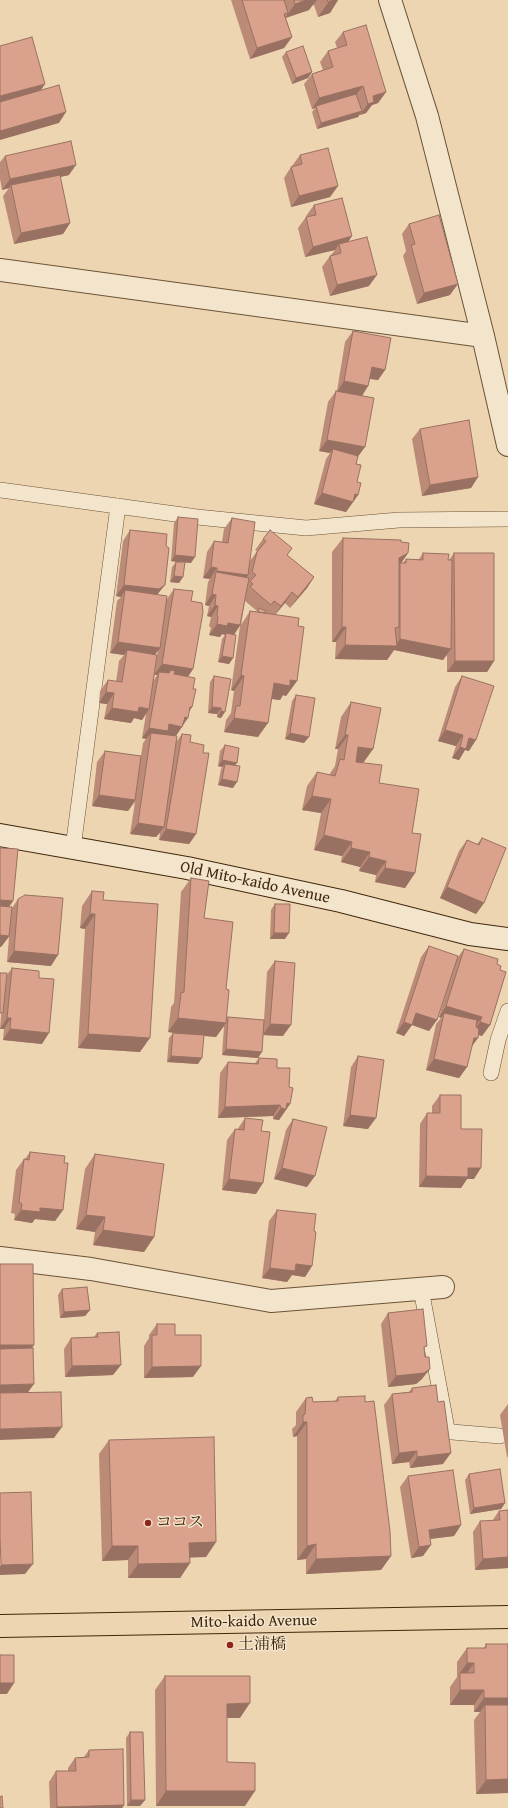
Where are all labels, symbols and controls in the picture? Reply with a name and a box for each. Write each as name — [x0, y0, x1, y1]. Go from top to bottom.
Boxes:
street label: Old Mito-kaido Avenue — [178, 858, 332, 908]
place label: ココス — [156, 1513, 204, 1533]
marker: ココス — [143, 1518, 153, 1528]
street label: Mito-kaido Avenue — [191, 1611, 317, 1633]
place label: 土浦橋 — [238, 1635, 286, 1655]
marker: 土浦橋 — [225, 1640, 235, 1650]

